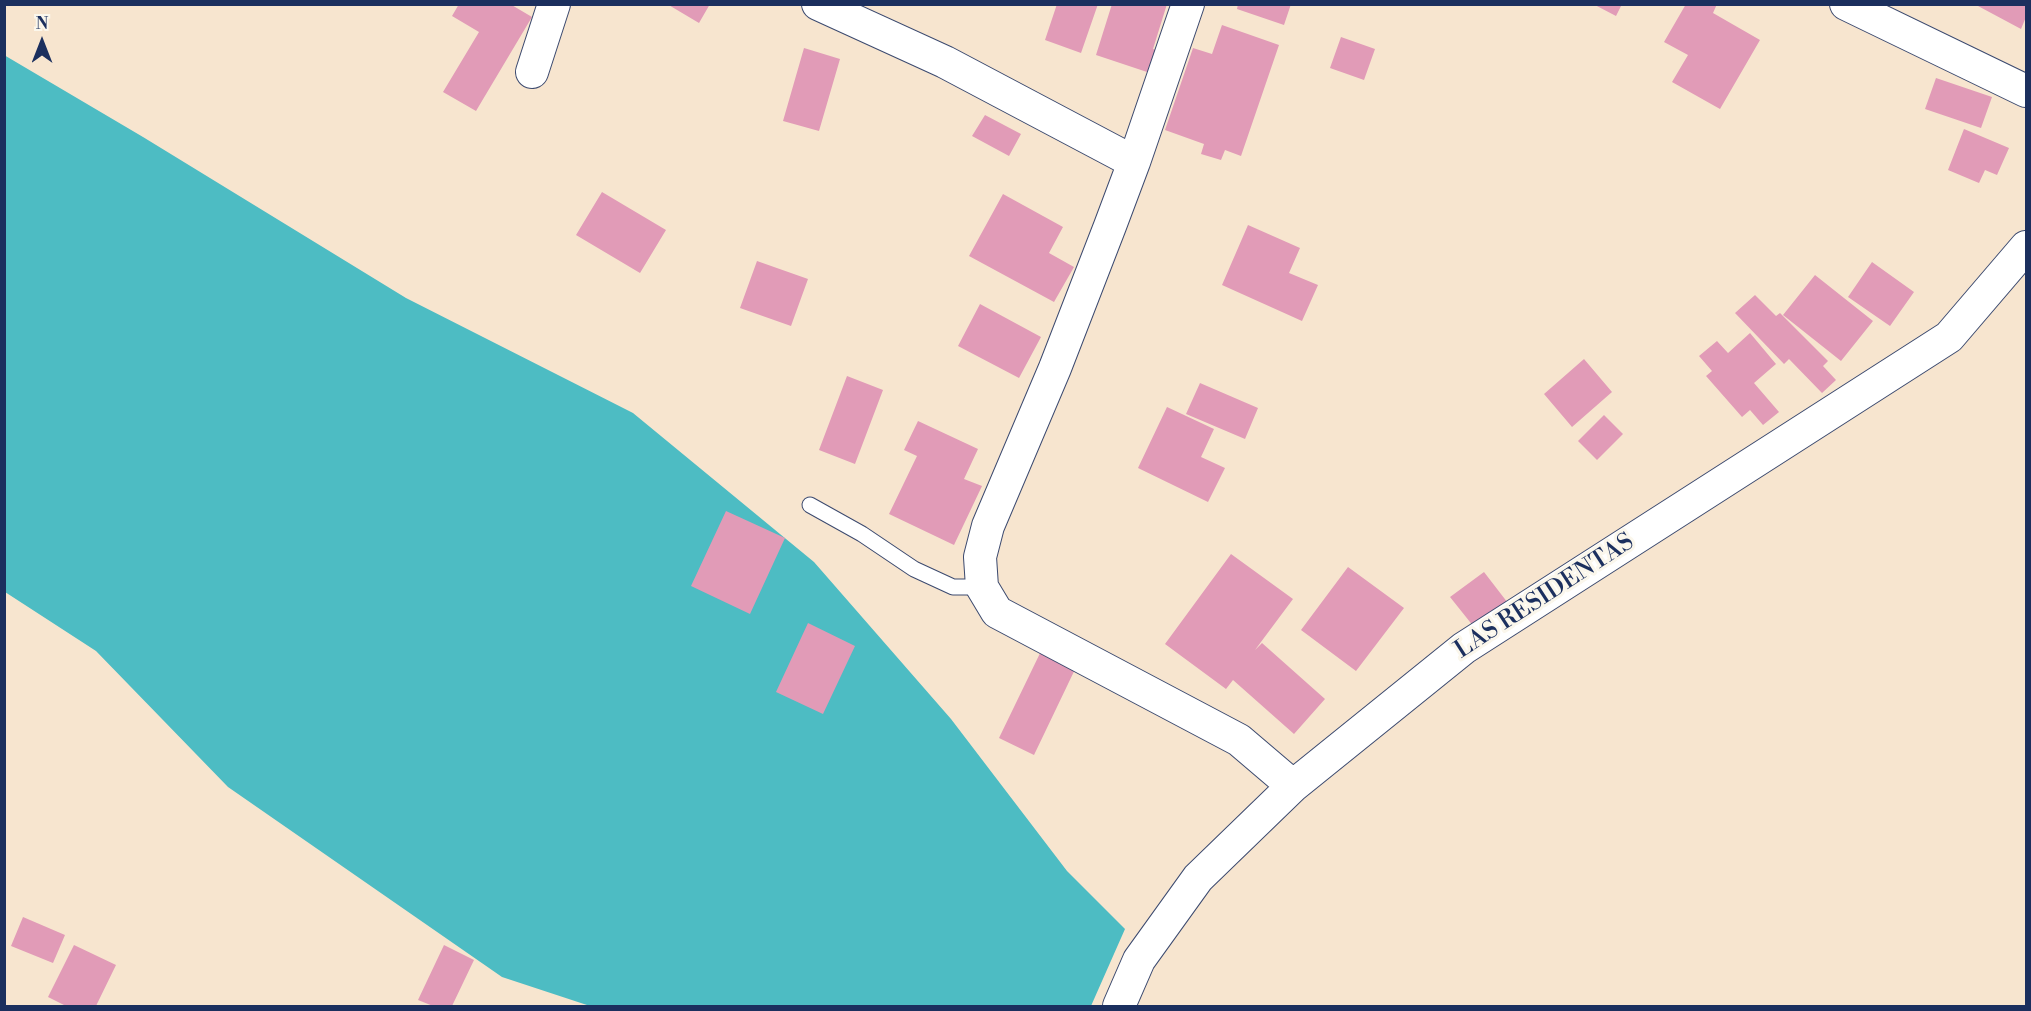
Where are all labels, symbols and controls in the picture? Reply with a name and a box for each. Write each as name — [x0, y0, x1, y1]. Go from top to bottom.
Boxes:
north arrow — [12, 12, 72, 72]
text: N — [36, 14, 48, 34]
street label: LAS RESIDENTAS — [1450, 528, 1640, 666]

